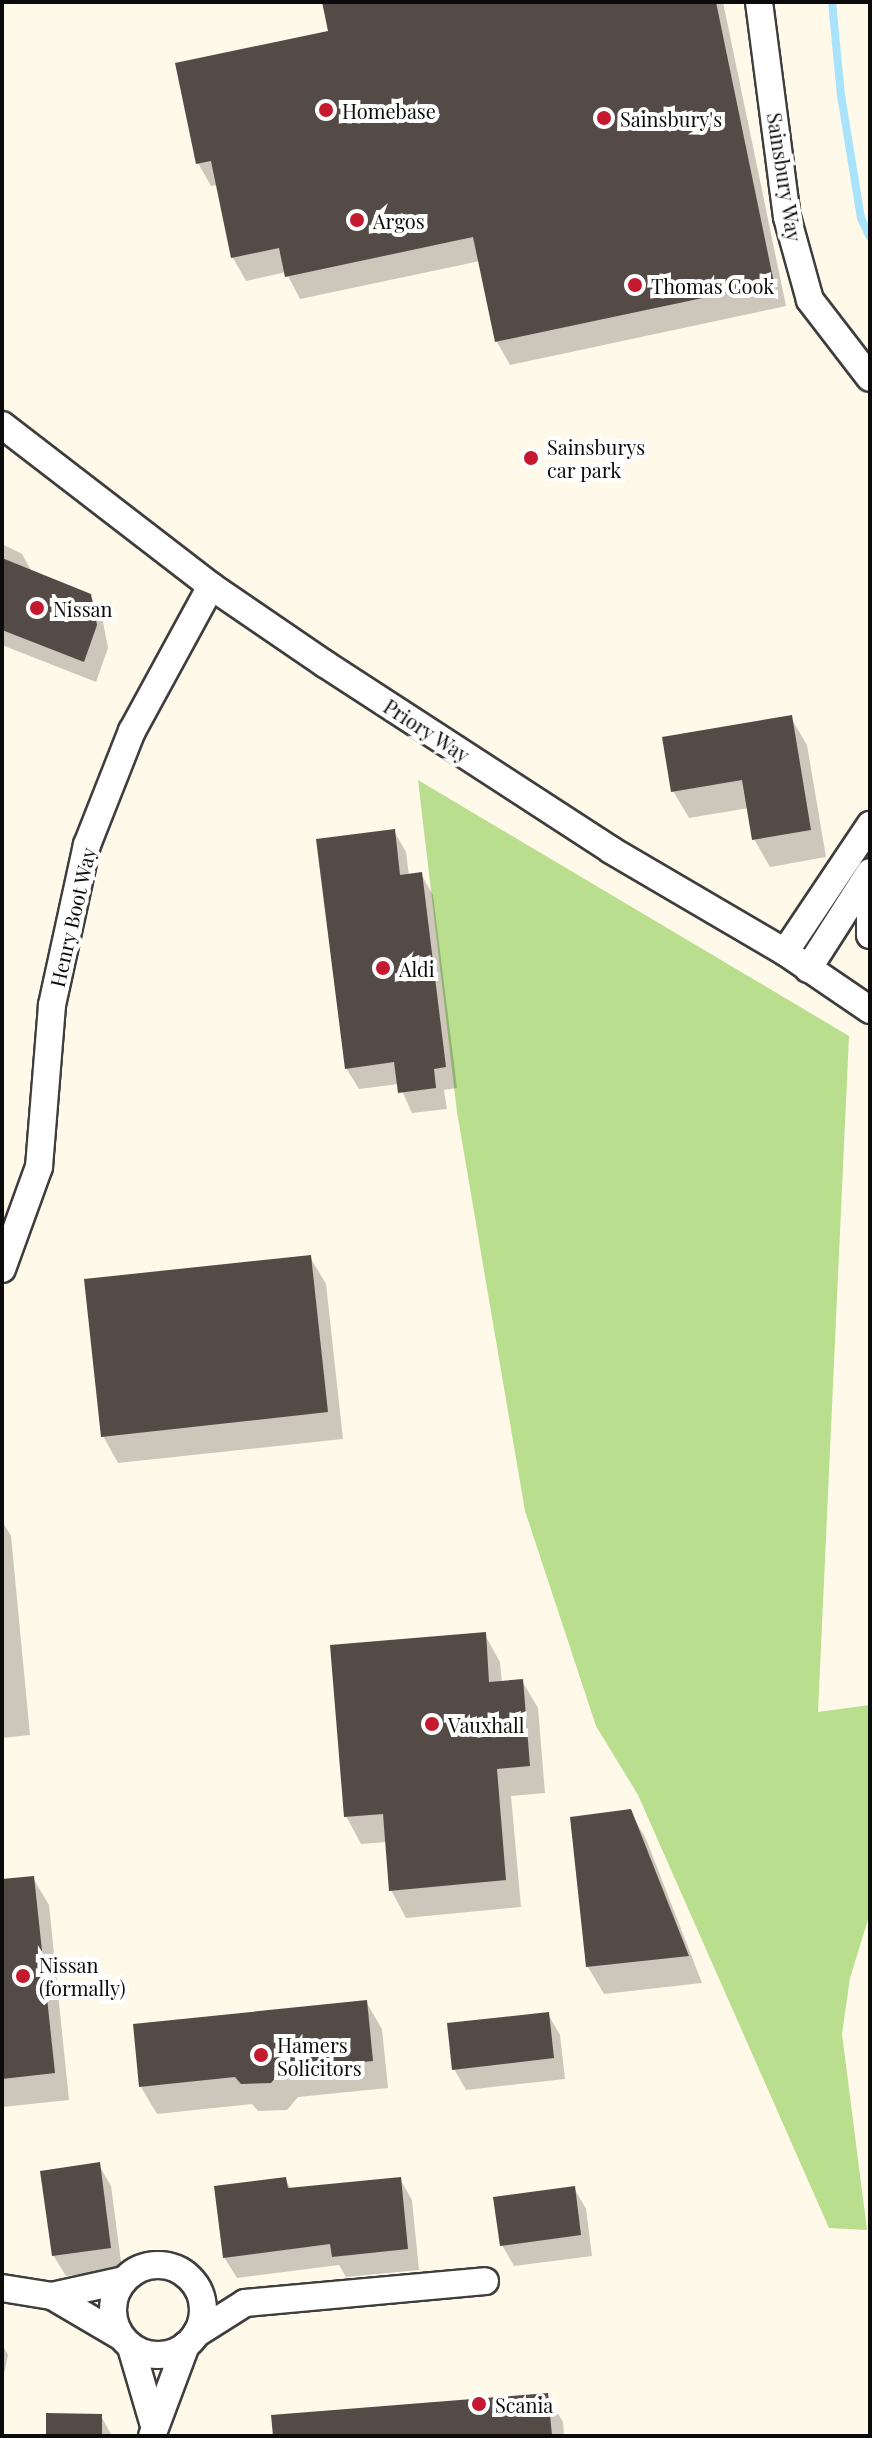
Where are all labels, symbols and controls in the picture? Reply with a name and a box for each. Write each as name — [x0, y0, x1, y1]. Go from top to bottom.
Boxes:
place label: Homebase — [342, 98, 436, 122]
marker: Homebase — [317, 101, 335, 119]
place label: Sainsbury's — [620, 106, 722, 130]
marker: Sainsbury's — [595, 109, 613, 127]
street label: Sainsbury Way — [763, 110, 807, 244]
place label: Argos — [373, 208, 425, 232]
marker: Argos — [348, 211, 366, 229]
place label: Thomas Cook — [651, 273, 774, 297]
marker: Thomas Cook — [626, 276, 644, 294]
place label: Sainsburys car park — [547, 434, 645, 481]
marker: Sainsburys car park — [522, 449, 540, 467]
place label: Nissan — [53, 596, 112, 620]
marker: Nissan — [28, 599, 46, 617]
street label: Priory Way — [379, 693, 475, 767]
street label: Henry Boot Way — [44, 844, 100, 990]
place label: Aldi — [399, 956, 435, 980]
marker: Aldi — [374, 959, 392, 977]
place label: Vauxhall — [448, 1712, 524, 1736]
marker: Vauxhall — [423, 1715, 441, 1733]
place label: Nissan (formally) — [39, 1952, 126, 1999]
marker: Nissan (formally) — [14, 1967, 32, 1985]
place label: Hamers Solicitors — [277, 2032, 362, 2079]
marker: Hamers Solicitors — [252, 2046, 270, 2064]
place label: Scania — [495, 2392, 553, 2416]
marker: Scania — [470, 2395, 488, 2413]

